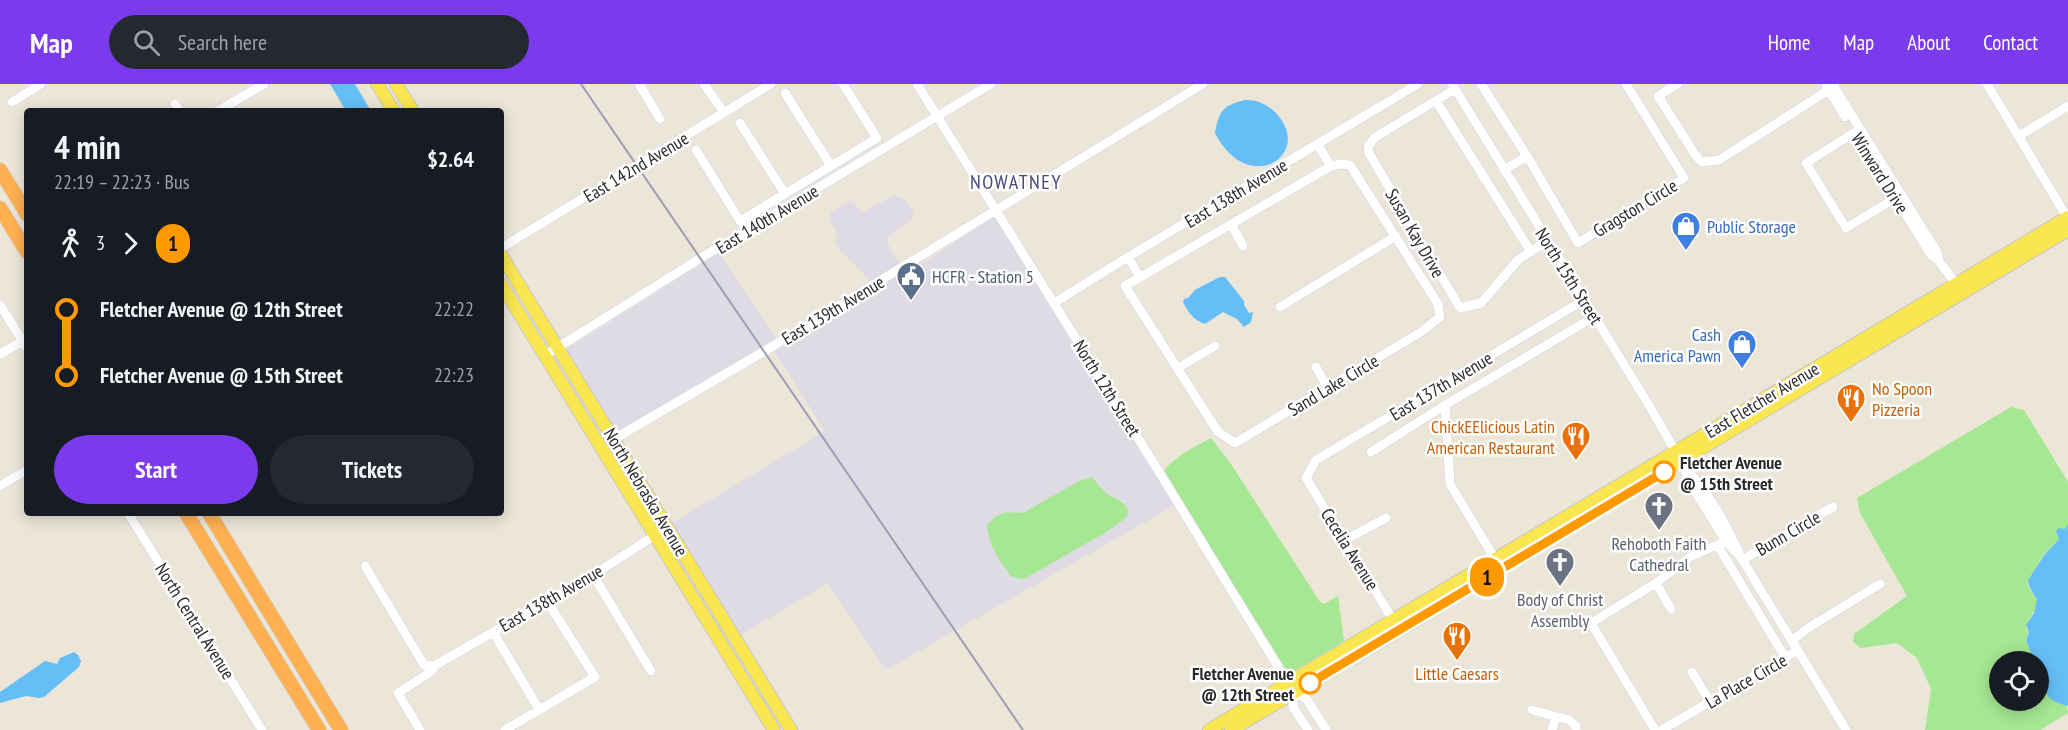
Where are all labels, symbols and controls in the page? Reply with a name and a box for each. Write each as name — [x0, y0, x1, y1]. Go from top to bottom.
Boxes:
search box — [109, 15, 529, 69]
text: Map — [30, 24, 73, 61]
icon: search — [130, 26, 163, 59]
text: Search here — [178, 28, 267, 56]
text: Home — [1768, 29, 1810, 56]
text: Map — [1843, 29, 1874, 56]
text: About — [1907, 29, 1950, 56]
text: Contact — [1983, 29, 2038, 56]
text: 4 min — [54, 125, 121, 168]
street label: East 142nd Avenue — [579, 127, 693, 207]
street label: Winward Drive — [1846, 128, 1914, 218]
text: $2.64 — [427, 145, 474, 173]
street label: East 138th Avenue — [1180, 153, 1292, 233]
text: 22:19 – 22:23 · Bus — [54, 169, 189, 195]
district label: NOWATNEY — [970, 169, 1062, 195]
street label: Gragston Circle — [1589, 174, 1681, 242]
street label: East 140th Avenue — [711, 179, 823, 259]
street label: Susan Kay Drive — [1380, 184, 1450, 282]
shop icon: Public Storage — [1670, 210, 1702, 252]
place label: Public Storage — [1707, 215, 1796, 238]
street label: North 15th Street — [1530, 223, 1608, 329]
icon: walk — [54, 227, 87, 260]
icon: forward — [114, 227, 147, 260]
text: 3 — [96, 230, 105, 256]
text: 1 — [168, 230, 178, 257]
public building icon: HCFR - Station 5 — [895, 260, 927, 302]
place label: HCFR - Station 5 — [932, 265, 1034, 288]
street label: East 139th Avenue — [777, 270, 889, 350]
text: Fletcher Avenue @ 12th Street — [100, 295, 343, 323]
text: 22:22 — [434, 296, 474, 322]
place label: Cash America Pawn — [1634, 323, 1721, 367]
shop icon: Cash America Pawn — [1726, 328, 1758, 370]
street label: North 12th Street — [1068, 335, 1146, 441]
street label: East 137th Avenue — [1386, 346, 1496, 426]
street label: Sand Lake Circle — [1283, 349, 1383, 421]
street label: East Fletcher Avenue — [1701, 357, 1823, 443]
text: Fletcher Avenue @ 15th Street — [100, 361, 343, 389]
text: 22:23 — [434, 362, 474, 388]
place label: No Spoon Pizzeria — [1872, 377, 1932, 421]
restaurant icon: No Spoon Pizzeria — [1835, 382, 1867, 424]
place label: ChickEElicious Latin American Restaurant — [1427, 415, 1555, 459]
restaurant icon: ChickEElicious Latin American Restaurant — [1560, 420, 1592, 462]
street label: North Nebraska Avenue — [599, 424, 693, 560]
button: Start — [54, 435, 258, 504]
button: Tickets — [270, 435, 474, 504]
place label: Fletcher Avenue @ 15th Street — [1680, 451, 1782, 495]
marker: Fletcher Avenue @ 15th Street — [1653, 461, 1675, 483]
church icon: Rehoboth Faith Cathedral — [1643, 490, 1675, 532]
street label: Cecelia Avenue — [1316, 504, 1384, 594]
street label: Bunn Circle — [1751, 505, 1825, 561]
place label: Rehoboth Faith Cathedral — [1612, 532, 1706, 576]
church icon: Body of Christ Assembly — [1544, 546, 1576, 588]
line badge: 1 — [1468, 558, 1506, 596]
street label: North Central Avenue — [150, 559, 240, 683]
street label: East 138th Avenue — [495, 559, 607, 637]
text: 1 — [1482, 564, 1492, 591]
place label: Body of Christ Assembly — [1517, 588, 1603, 632]
restaurant icon: Little Caesars — [1441, 620, 1473, 662]
street label: La Place Circle — [1701, 648, 1791, 714]
map controls — [1989, 651, 2049, 711]
button: locate — [1989, 651, 2049, 711]
place label: Fletcher Avenue @ 12th Street — [1192, 662, 1295, 706]
place label: Little Caesars — [1415, 662, 1499, 685]
marker: Fletcher Avenue @ 12th Street — [1299, 672, 1321, 694]

